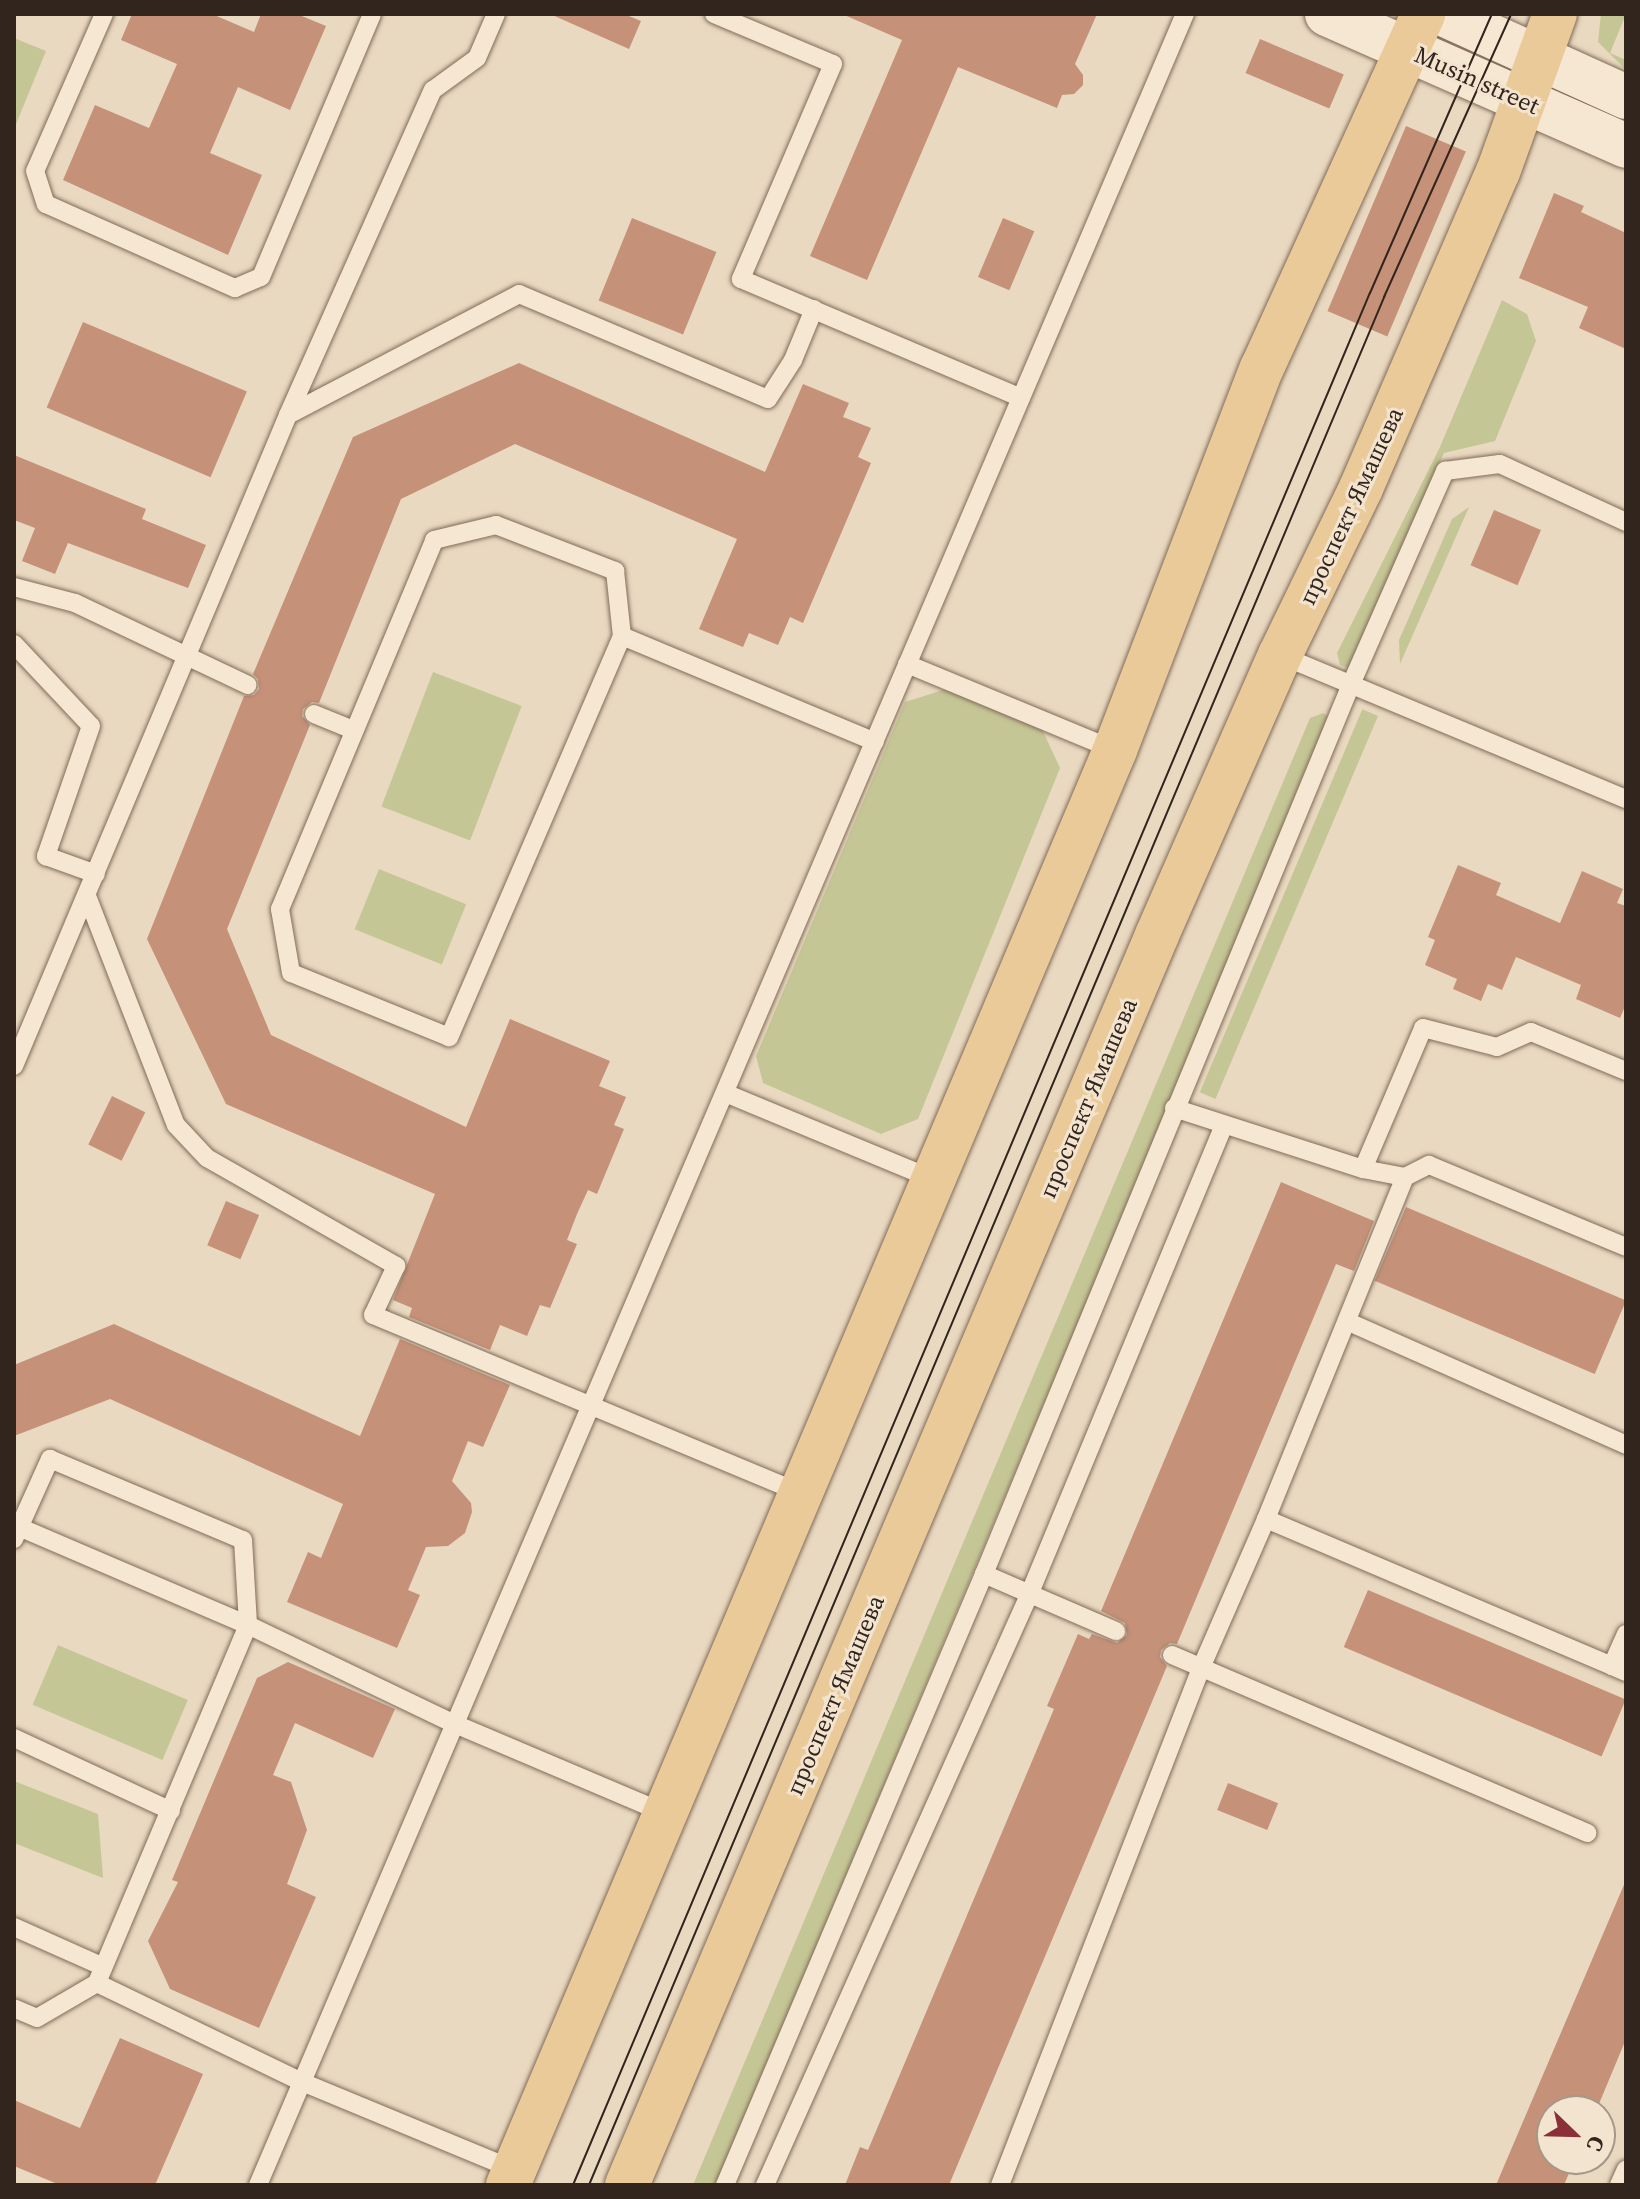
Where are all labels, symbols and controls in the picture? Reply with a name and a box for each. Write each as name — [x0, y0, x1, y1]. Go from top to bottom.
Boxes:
street label: Musin street — [1410, 40, 1544, 120]
street label: проспект Ямашева — [1293, 403, 1409, 609]
street label: проспект Ямашева — [1033, 994, 1143, 1202]
street label: проспект Ямашева — [780, 1591, 890, 1799]
north arrow — [1536, 2095, 1616, 2175]
text: С — [1580, 2131, 1613, 2156]

